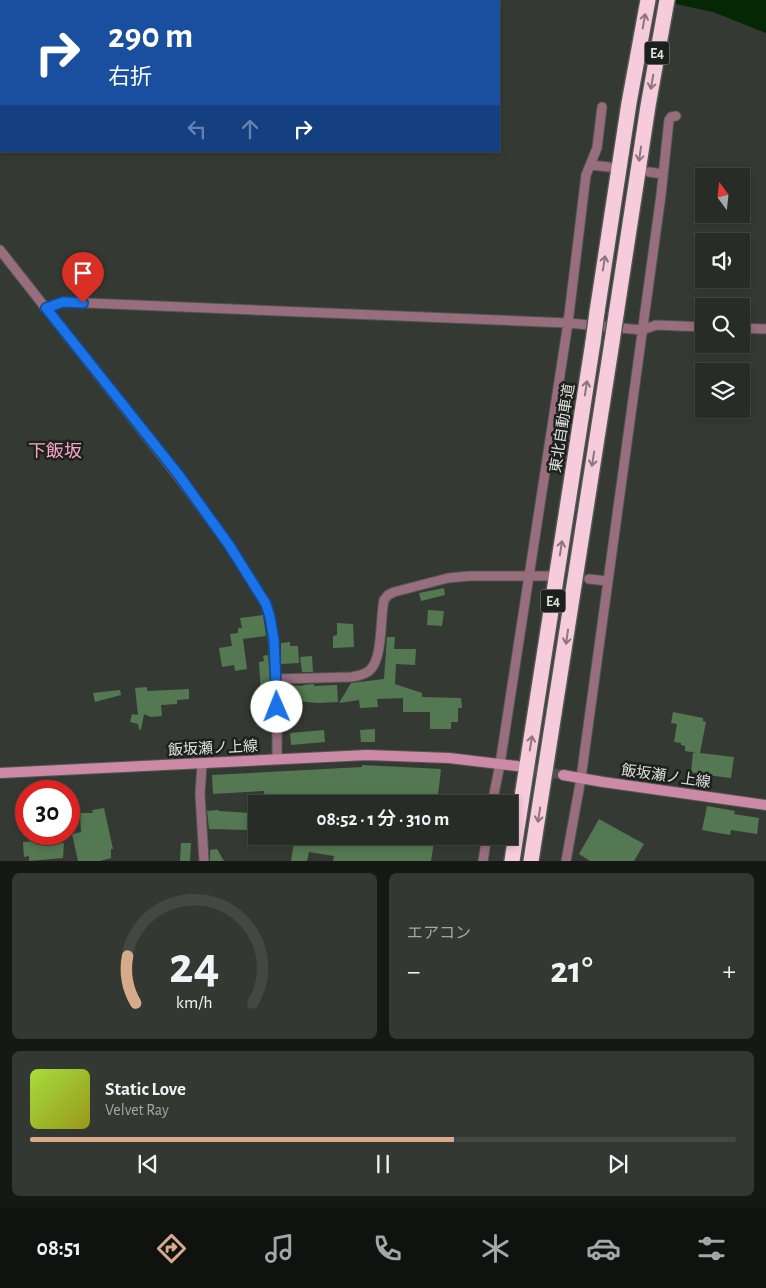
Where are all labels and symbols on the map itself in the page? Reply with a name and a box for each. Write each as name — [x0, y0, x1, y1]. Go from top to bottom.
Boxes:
one-way arrow — [640, 13, 649, 29]
road number: E4 — [644, 42, 670, 64]
one-way arrow — [646, 74, 656, 90]
one-way arrow — [635, 146, 645, 162]
north arrow — [695, 168, 750, 222]
pin — [62, 252, 104, 303]
one-way arrow — [600, 256, 610, 272]
one-way arrow — [581, 380, 591, 396]
street label: 東北自動車道 — [546, 382, 577, 474]
district label: 下飯坂 — [28, 442, 82, 461]
one-way arrow — [588, 451, 598, 467]
one-way arrow — [557, 541, 567, 557]
road number: E4 — [540, 590, 566, 612]
one-way arrow — [562, 629, 572, 645]
position arrow — [250, 680, 302, 732]
one-way arrow — [526, 736, 536, 752]
street label: 飯坂瀬ノ上線 — [168, 738, 258, 758]
street label: 飯坂瀬ノ上線 — [620, 762, 712, 790]
speed limit sign: 30 — [15, 780, 80, 845]
one-way arrow — [534, 807, 544, 823]

